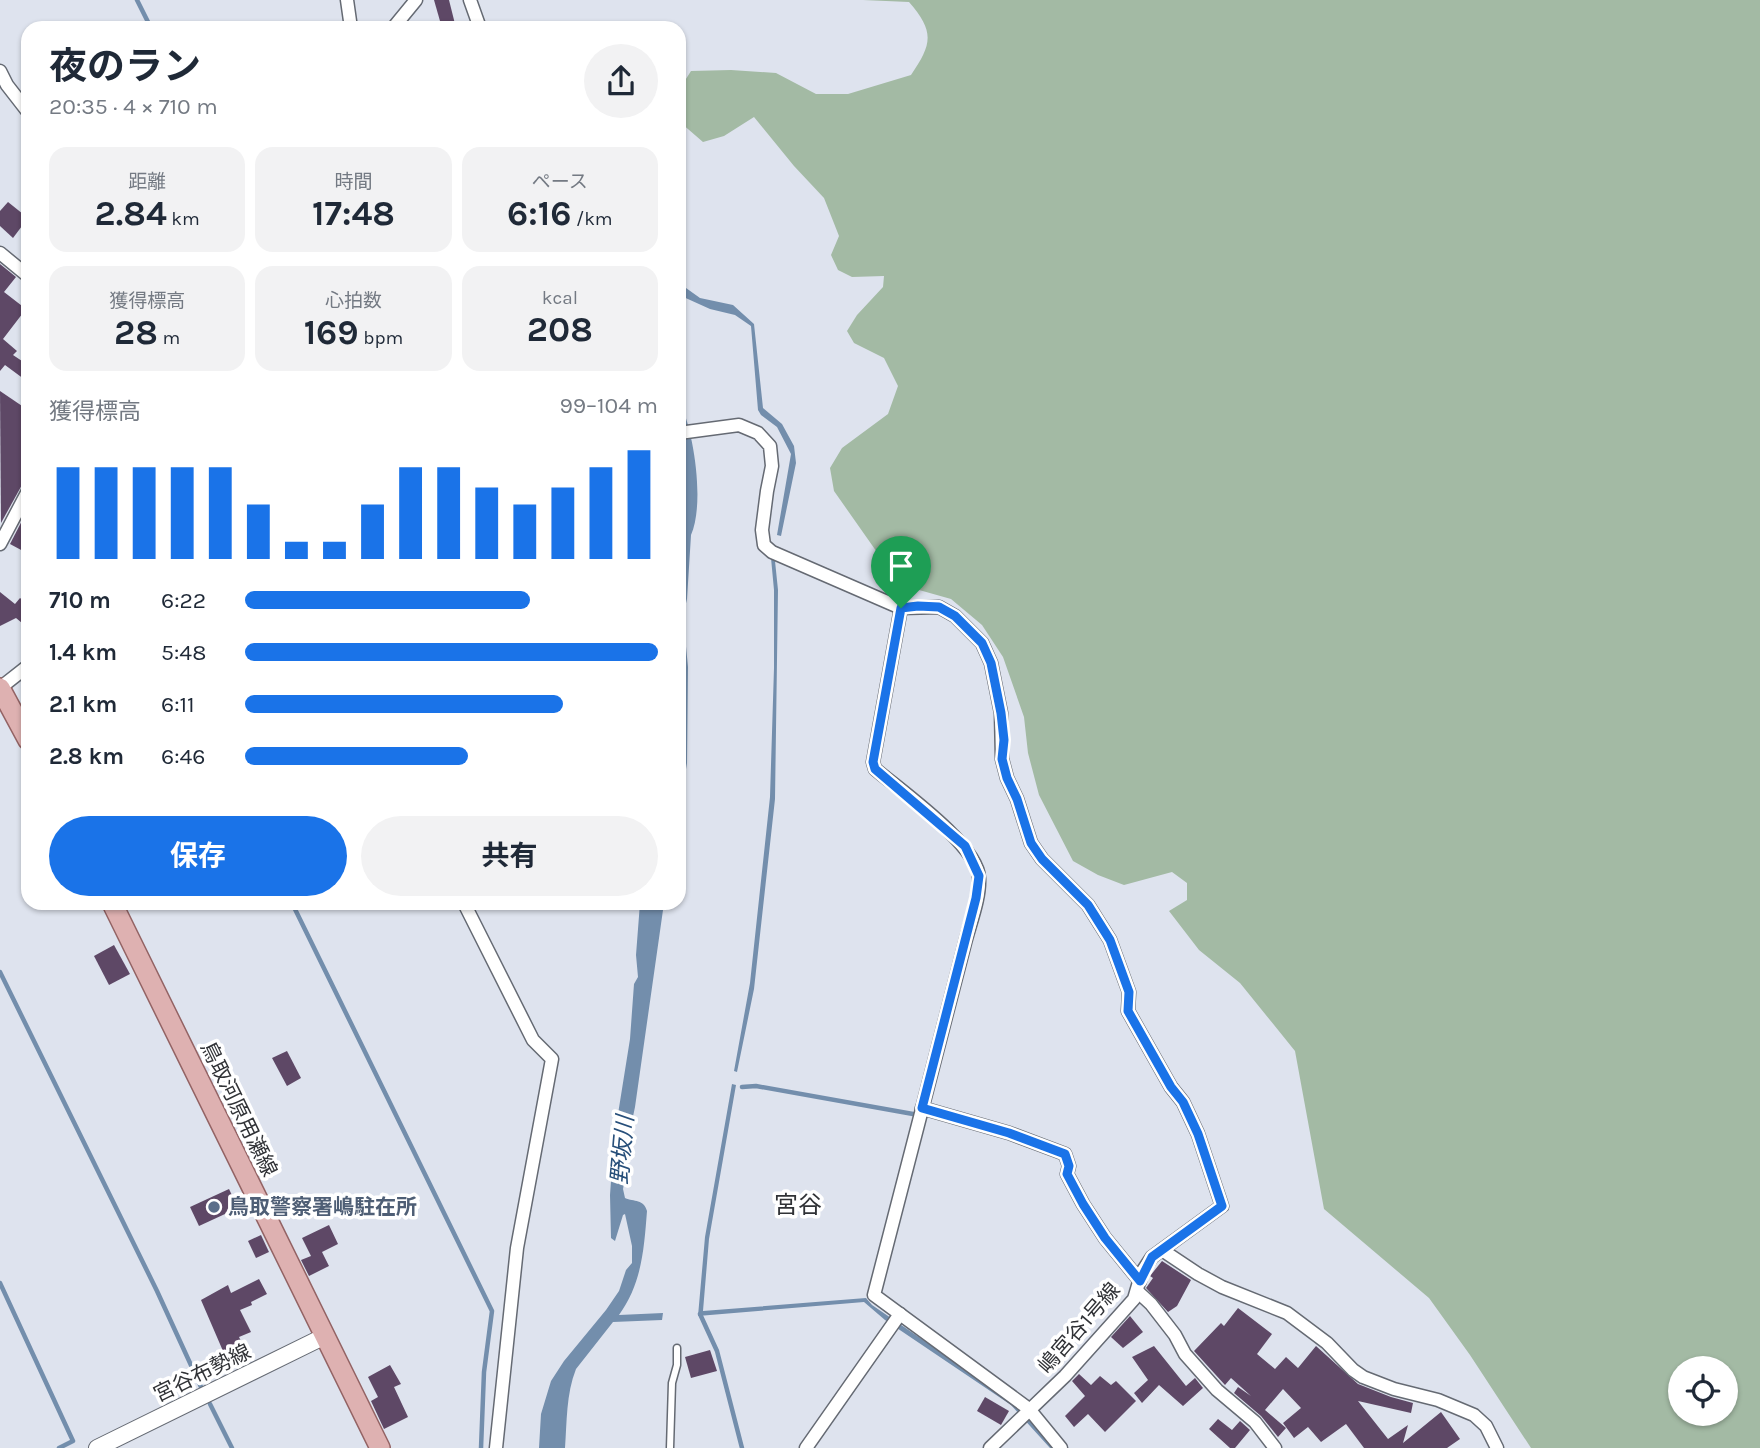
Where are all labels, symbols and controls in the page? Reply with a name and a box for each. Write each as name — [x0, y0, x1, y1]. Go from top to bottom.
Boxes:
text: 夜のラン — [49, 44, 201, 89]
button: share — [584, 44, 658, 118]
text: 20:35 · 4 × 710 m — [49, 93, 218, 120]
text: 距離 — [128, 171, 166, 193]
text: 時間 — [334, 171, 373, 193]
text: ペース — [532, 171, 588, 193]
text: 2.84 — [95, 193, 167, 234]
text: 17:48 — [312, 193, 395, 234]
text: 6:16 — [507, 193, 571, 234]
text: km — [167, 208, 200, 230]
text: /km — [571, 208, 613, 230]
text: kcal — [542, 287, 578, 309]
text: 獲得標高 — [109, 290, 185, 312]
text: 心拍数 — [325, 290, 382, 312]
text: 208 — [527, 309, 593, 350]
text: 28 — [114, 312, 158, 353]
text: 169 — [304, 312, 359, 353]
text: m — [158, 327, 180, 349]
text: bpm — [359, 327, 403, 349]
text: 99–104 m — [559, 392, 658, 419]
text: 獲得標高 — [49, 398, 141, 425]
pin — [871, 536, 931, 608]
icon: arrive — [882, 547, 920, 585]
text: 710 m — [49, 587, 111, 614]
text: 6:22 — [161, 587, 206, 614]
text: 1.4 km — [49, 639, 117, 666]
text: 5:48 — [161, 639, 206, 666]
text: 2.1 km — [49, 691, 117, 718]
text: 6:11 — [161, 691, 195, 718]
text: 2.8 km — [49, 743, 124, 770]
text: 6:46 — [161, 743, 205, 770]
button: 保存 — [49, 816, 347, 896]
button: 共有 — [361, 816, 658, 896]
street label: 鳥取河原用瀬線 — [196, 1038, 282, 1180]
water label: 野坂川 — [606, 1112, 639, 1186]
district label: 宮谷 — [774, 1191, 822, 1219]
place label: 鳥取警察署嶋駐在所 — [228, 1195, 417, 1219]
marker: 鳥取警察署嶋駐在所 — [206, 1199, 222, 1215]
street label: 嶋宮谷1号線 — [1033, 1278, 1125, 1378]
street label: 宮谷布勢線 — [150, 1339, 254, 1407]
map controls — [1668, 1356, 1738, 1426]
button: locate — [1668, 1356, 1738, 1426]

